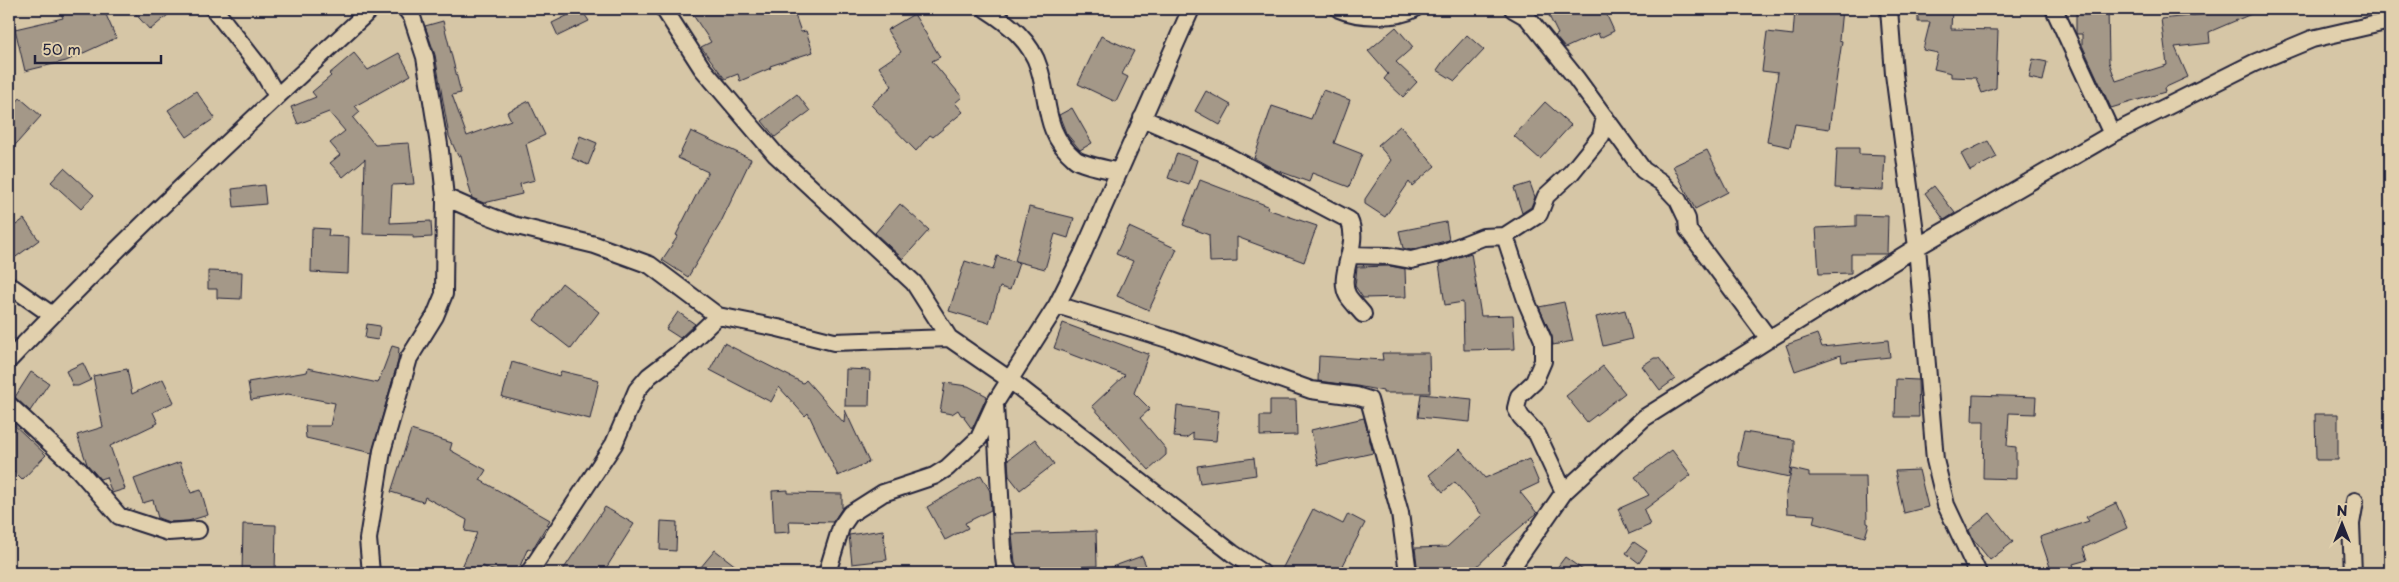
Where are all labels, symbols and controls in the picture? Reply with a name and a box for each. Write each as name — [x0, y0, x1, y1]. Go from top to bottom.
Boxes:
scale bar — [35, 32, 161, 64]
text: 50 m — [42, 37, 81, 60]
north arrow — [2316, 500, 2366, 550]
text: N — [2336, 500, 2348, 521]

